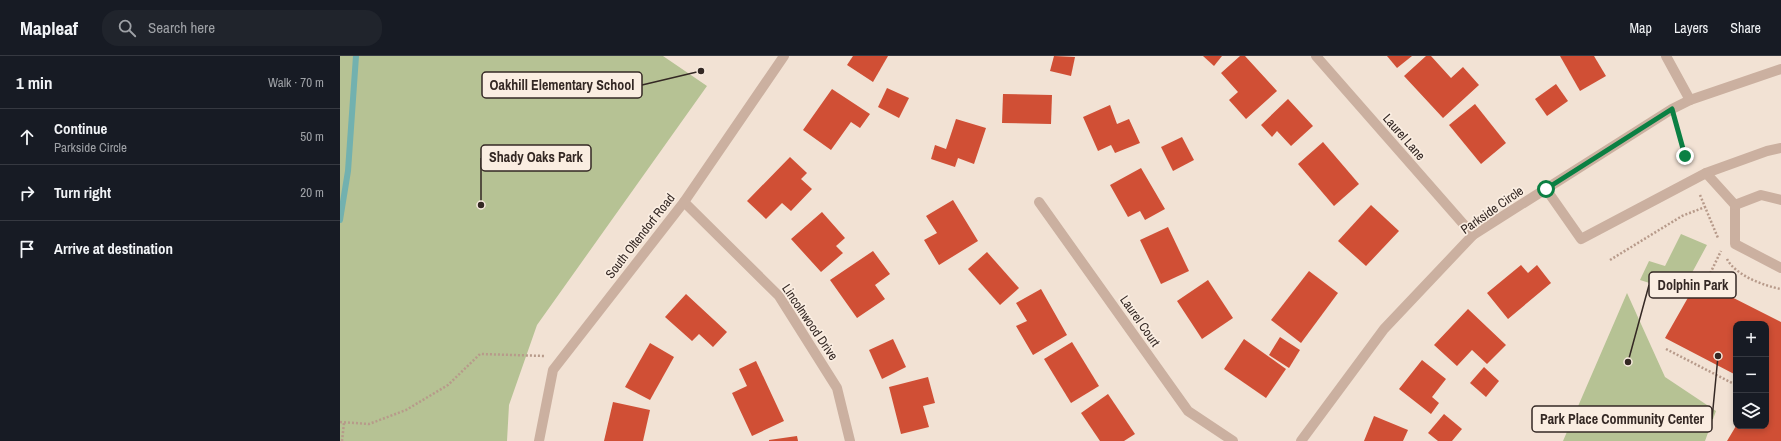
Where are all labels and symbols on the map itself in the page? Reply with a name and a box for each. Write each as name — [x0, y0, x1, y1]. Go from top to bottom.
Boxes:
callout: Oakhill Elementary School — [482, 72, 642, 98]
text: Oakhill Elementary School — [490, 76, 634, 94]
street label: Laurel Lane — [1379, 110, 1429, 164]
callout: Shady Oaks Park — [481, 145, 591, 171]
route end — [1676, 147, 1694, 165]
text: Shady Oaks Park — [489, 148, 584, 166]
route start — [1537, 180, 1555, 198]
street label: Parkside Circle — [1457, 182, 1527, 238]
street label: South Oltendorf Road — [602, 190, 678, 282]
callout: Dolphin Park — [1649, 272, 1736, 298]
text: Dolphin Park — [1658, 276, 1729, 294]
street label: Lincolnwood Drive — [778, 281, 842, 363]
street label: Laurel Court — [1116, 292, 1164, 350]
callout: Park Place Community Center — [1532, 406, 1712, 432]
text: Park Place Community Center — [1540, 410, 1705, 428]

